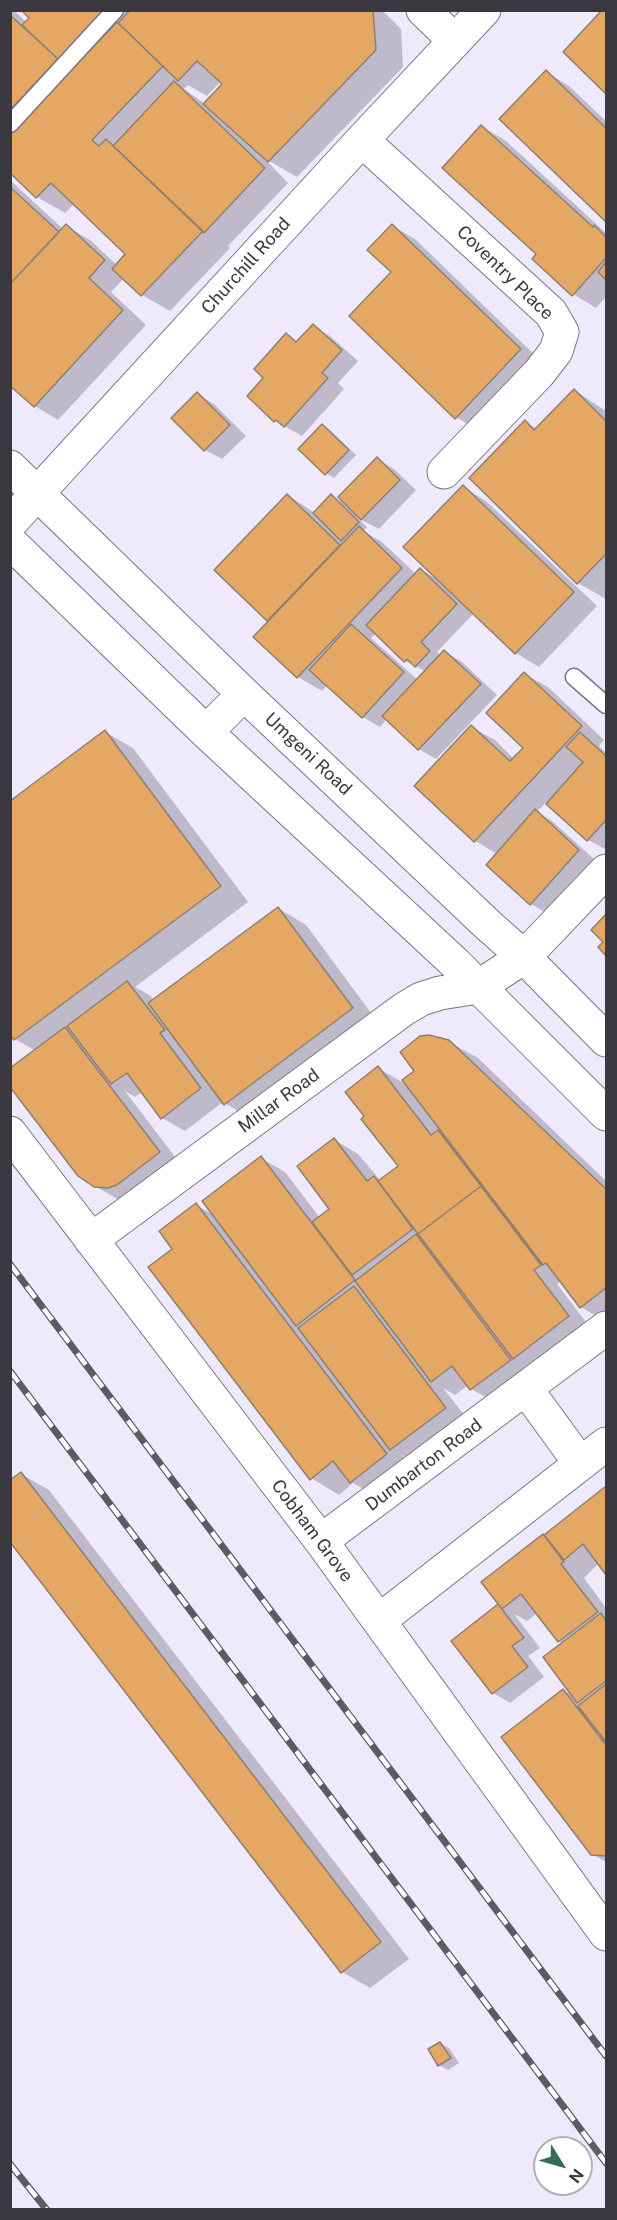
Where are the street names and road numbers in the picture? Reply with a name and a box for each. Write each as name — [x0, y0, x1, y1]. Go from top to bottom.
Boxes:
street label: Churchill Road — [197, 213, 295, 319]
street label: Coventry Place — [452, 221, 558, 325]
street label: Umgeni Road — [260, 708, 356, 800]
street label: Millar Road — [234, 1064, 324, 1138]
street label: Dumbarton Road — [361, 1414, 487, 1516]
street label: Cobham Grove — [266, 1476, 358, 1586]

